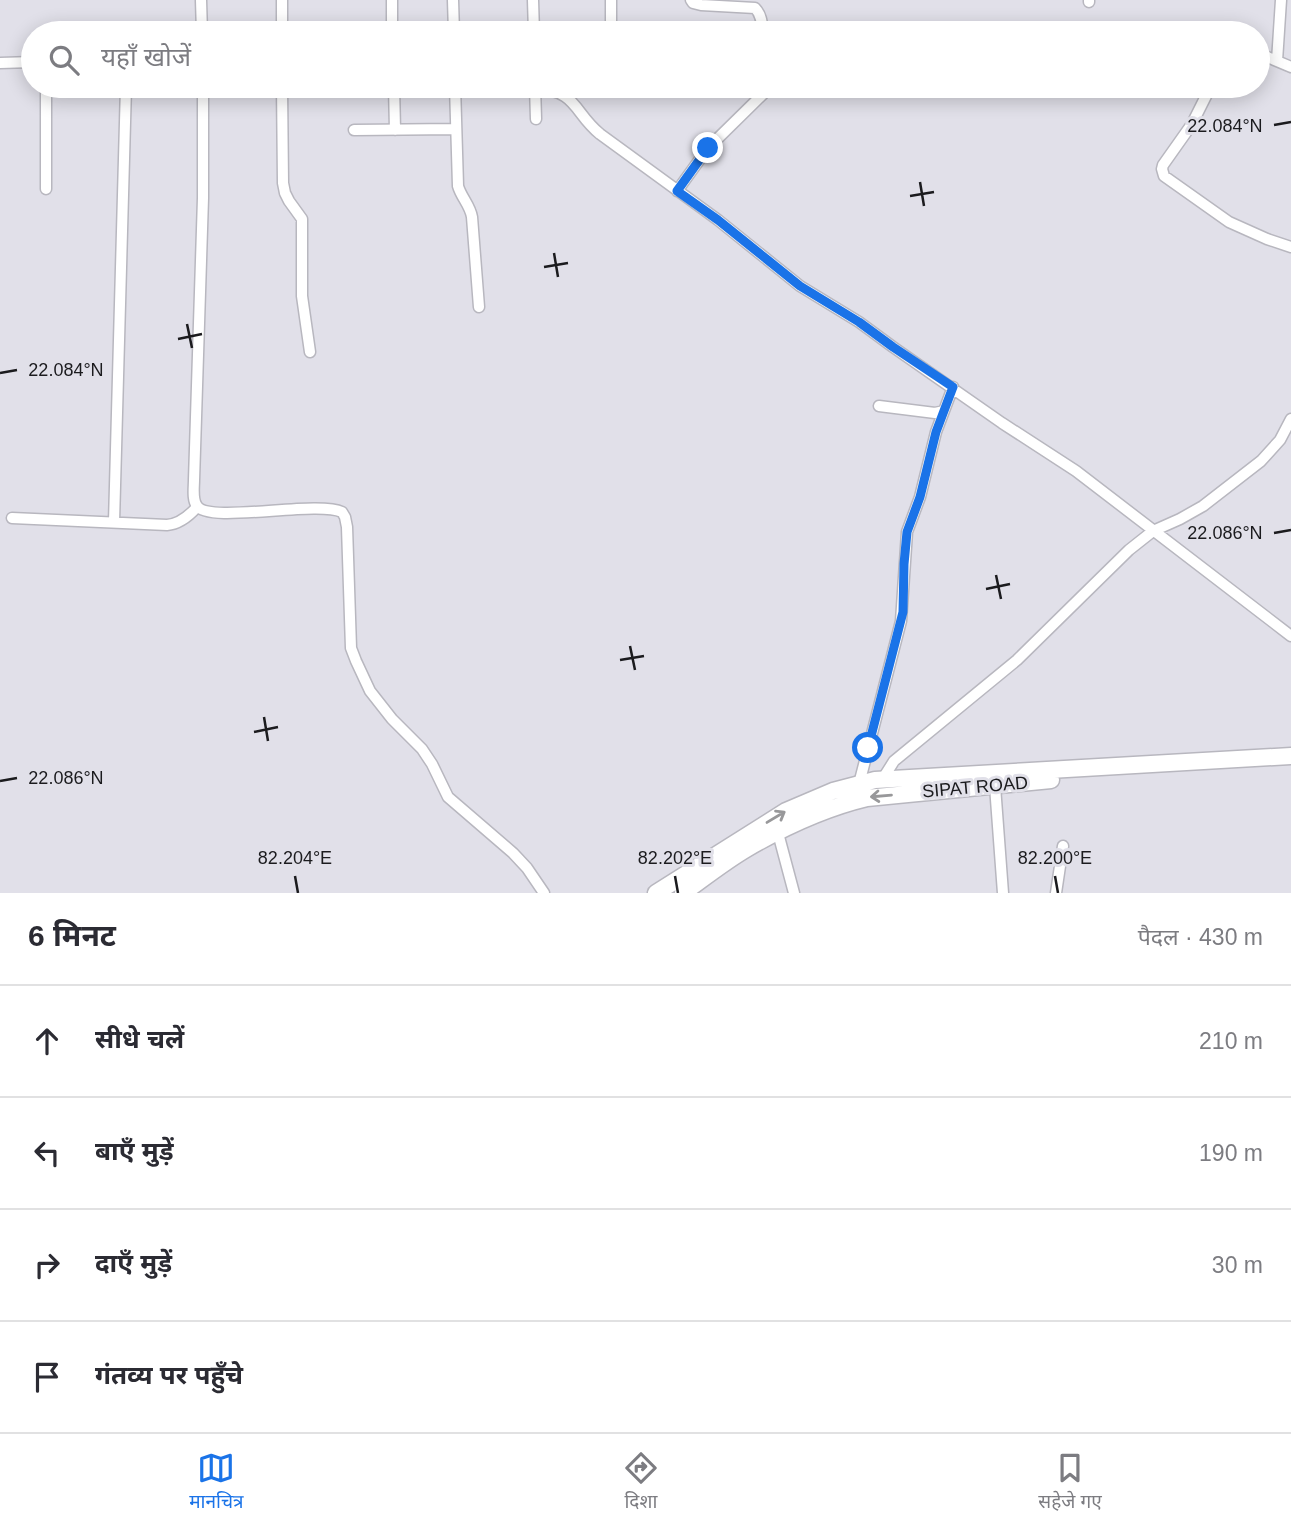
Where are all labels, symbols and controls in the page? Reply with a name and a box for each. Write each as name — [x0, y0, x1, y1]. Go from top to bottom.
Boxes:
search box — [21, 21, 1270, 98]
icon: search — [45, 41, 83, 79]
text: यहाँ खोजें — [101, 42, 191, 72]
text: 22.084°N — [1187, 116, 1263, 136]
route end — [692, 132, 723, 163]
text: 22.084°N — [28, 360, 104, 380]
text: 22.086°N — [1187, 523, 1263, 543]
route start — [852, 732, 883, 763]
text: 22.086°N — [28, 768, 104, 788]
street label: SIPAT ROAD — [921, 772, 1029, 802]
one-way arrow — [870, 790, 893, 803]
one-way arrow — [765, 810, 785, 824]
text: 82.204°E — [258, 848, 332, 868]
text: 82.202°E — [638, 848, 712, 868]
text: 82.200°E — [1018, 848, 1092, 868]
text: 6 मिनट — [28, 919, 116, 952]
text: पैदल · 430 m — [1138, 924, 1263, 950]
icon: ahead — [28, 1022, 66, 1060]
text: सीधे चलें — [95, 1024, 184, 1054]
text: 210 m — [1199, 1028, 1263, 1054]
icon: left — [28, 1134, 66, 1172]
text: बाएँ मुड़ें — [95, 1136, 174, 1166]
text: 190 m — [1199, 1140, 1263, 1166]
icon: right — [28, 1246, 66, 1284]
text: दाएँ मुड़ें — [95, 1248, 172, 1278]
text: 30 m — [1212, 1252, 1263, 1278]
icon: arrive — [28, 1358, 66, 1396]
text: गंतव्य पर पहुँचे — [95, 1360, 243, 1390]
tab: मानचित्र — [189, 1449, 244, 1516]
tab: दिशा — [622, 1449, 660, 1516]
tab: सहेजे गए — [1038, 1449, 1102, 1516]

